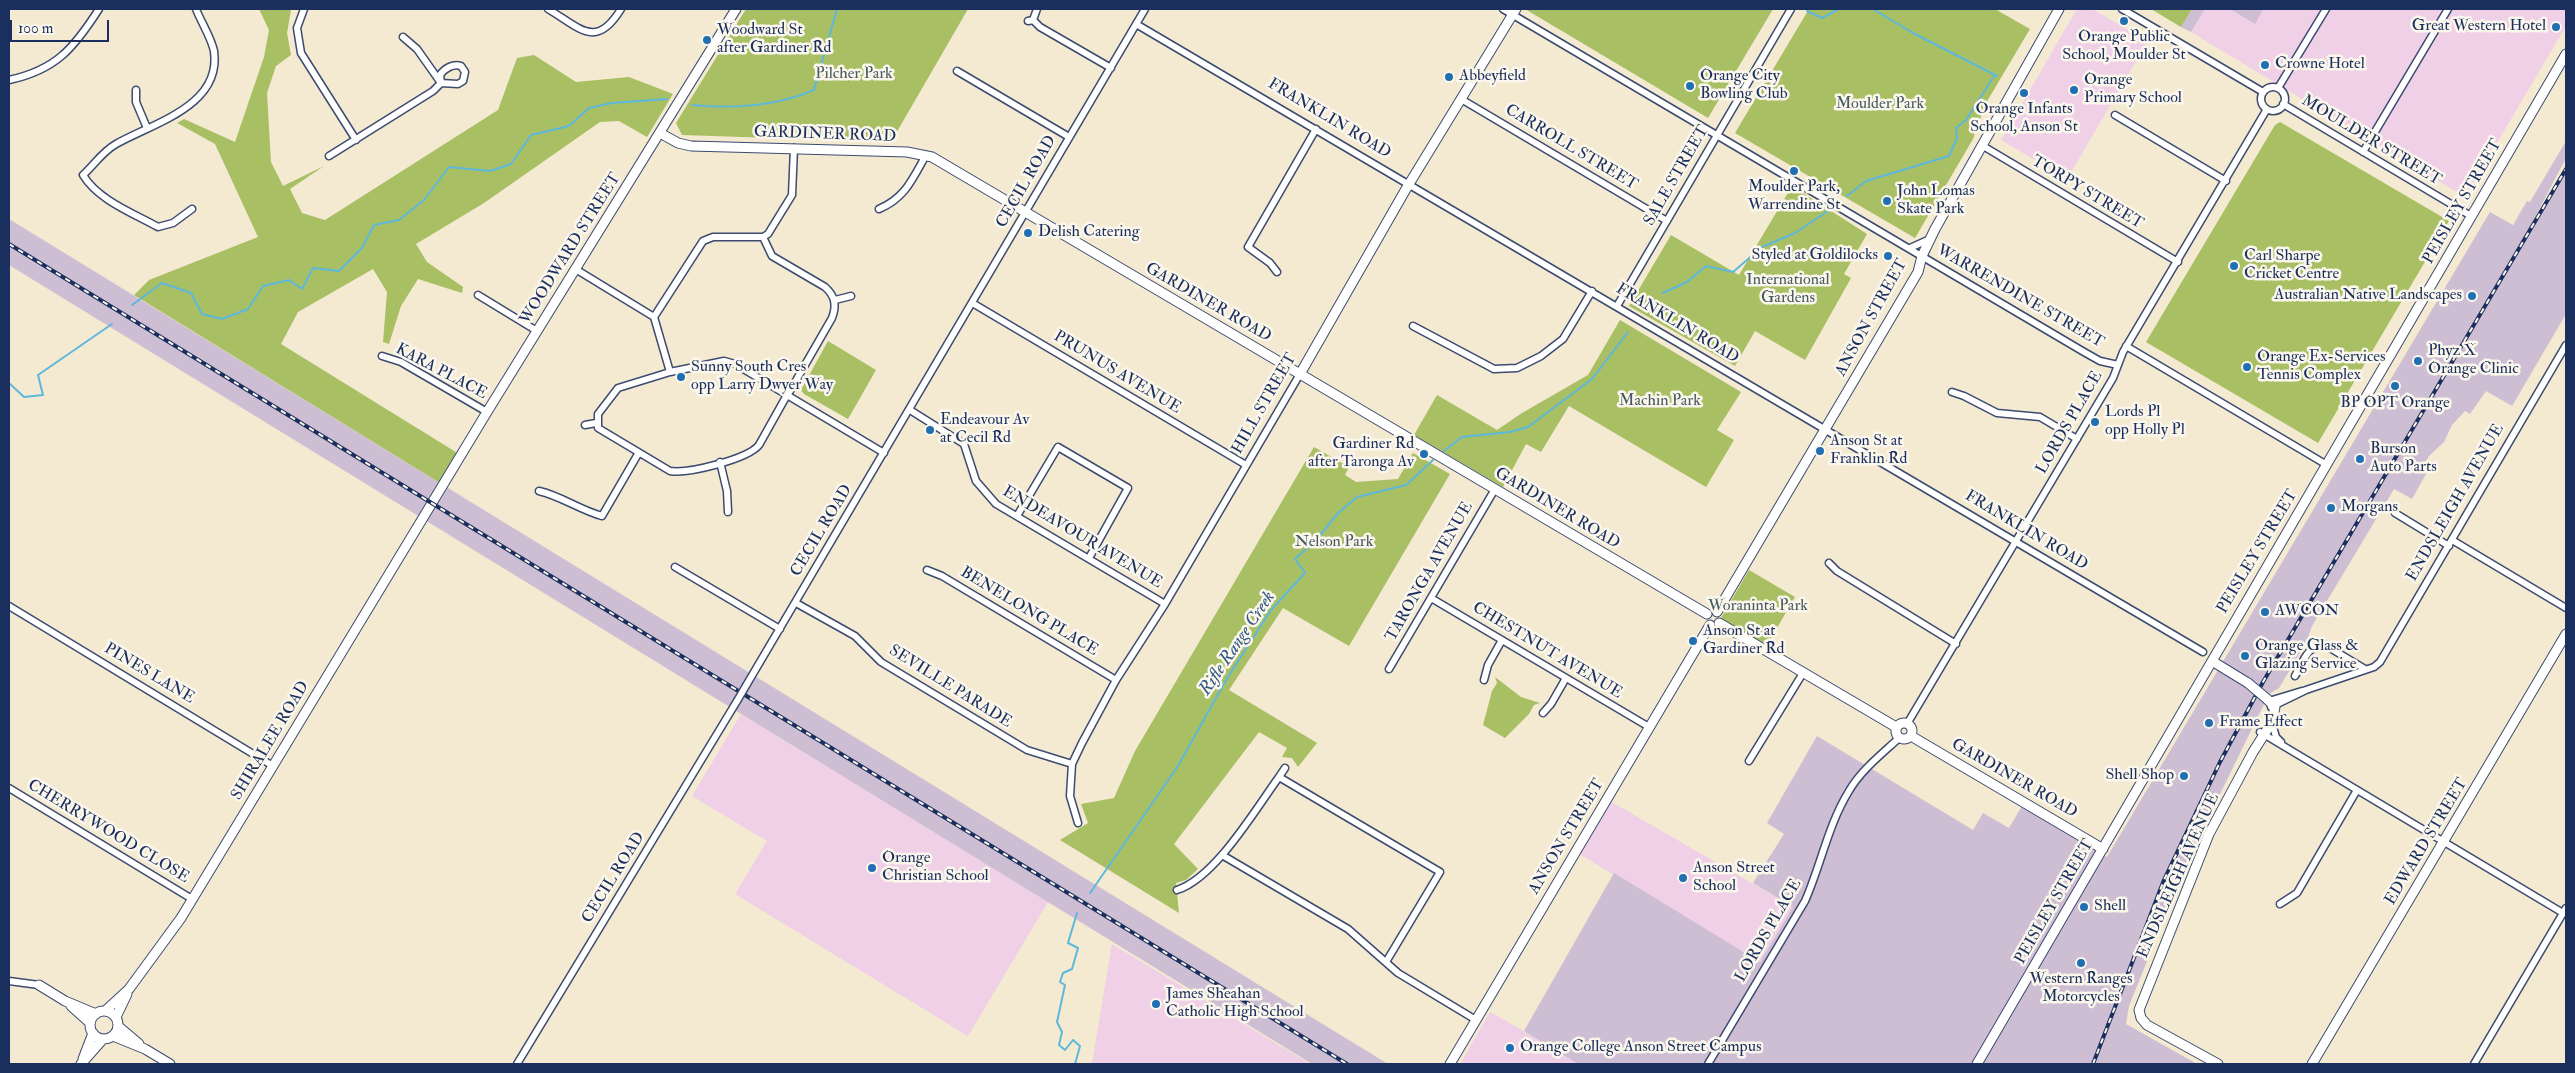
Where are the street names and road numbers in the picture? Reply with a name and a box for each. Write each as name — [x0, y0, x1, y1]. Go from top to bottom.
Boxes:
street label: FRANKLIN ROAD — [1264, 75, 1394, 163]
street label: MOULDER STREET — [2298, 92, 2444, 190]
street label: CARROLL STREET — [1501, 101, 1641, 195]
street label: SALE STREET — [1641, 122, 1713, 230]
street label: GARDINER ROAD — [754, 123, 896, 147]
street label: CECIL ROAD — [993, 132, 1061, 232]
street label: PEISLEY STREET — [2419, 136, 2507, 268]
street label: TORPY STREET — [2028, 152, 2146, 234]
street label: WOODWARD STREET — [516, 170, 626, 328]
street label: WARRENDINE STREET — [1933, 241, 2107, 353]
street label: ANSON STREET — [1832, 256, 1912, 380]
street label: GARDINER ROAD — [1142, 259, 1274, 347]
street label: FRANKLIN ROAD — [1612, 280, 1742, 368]
street label: PRUNUS AVENUE — [1050, 327, 1184, 419]
street label: KARA PLACE — [392, 340, 490, 404]
street label: HILL STREET — [1228, 350, 1302, 458]
street label: LORDS PLACE — [2033, 368, 2107, 478]
street label: ENDSLEIGH AVENUE — [2403, 421, 2509, 585]
street label: GARDINER ROAD — [1491, 464, 1623, 554]
street label: CECIL ROAD — [787, 482, 857, 580]
street label: ENDEAVOUR AVENUE — [999, 483, 1165, 593]
street label: FRANKLIN ROAD — [1961, 487, 2091, 575]
street label: PEISLEY STREET — [2213, 487, 2303, 617]
street label: TARONGA AVENUE — [1382, 499, 1478, 645]
street label: BENELONG PLACE — [957, 563, 1101, 661]
street label: CHESTNUT AVENUE — [1469, 599, 1625, 703]
street label: PINES LANE — [100, 640, 198, 708]
street label: SEVILLE PARADE — [885, 641, 1015, 733]
street label: SHIRALEE ROAD — [228, 678, 314, 804]
street label: GARDINER ROAD — [1948, 735, 2080, 823]
street label: EDWARD STREET — [2381, 775, 2473, 909]
street label: CHERRYWOOD CLOSE — [24, 776, 192, 888]
street label: ANSON STREET — [1525, 776, 1609, 898]
street label: ENDSLEIGH AVENUE — [2134, 791, 2224, 961]
street label: CECIL ROAD — [578, 829, 650, 927]
street label: PEISLEY STREET — [2011, 836, 2099, 968]
street label: LORDS PLACE — [1732, 876, 1806, 986]

